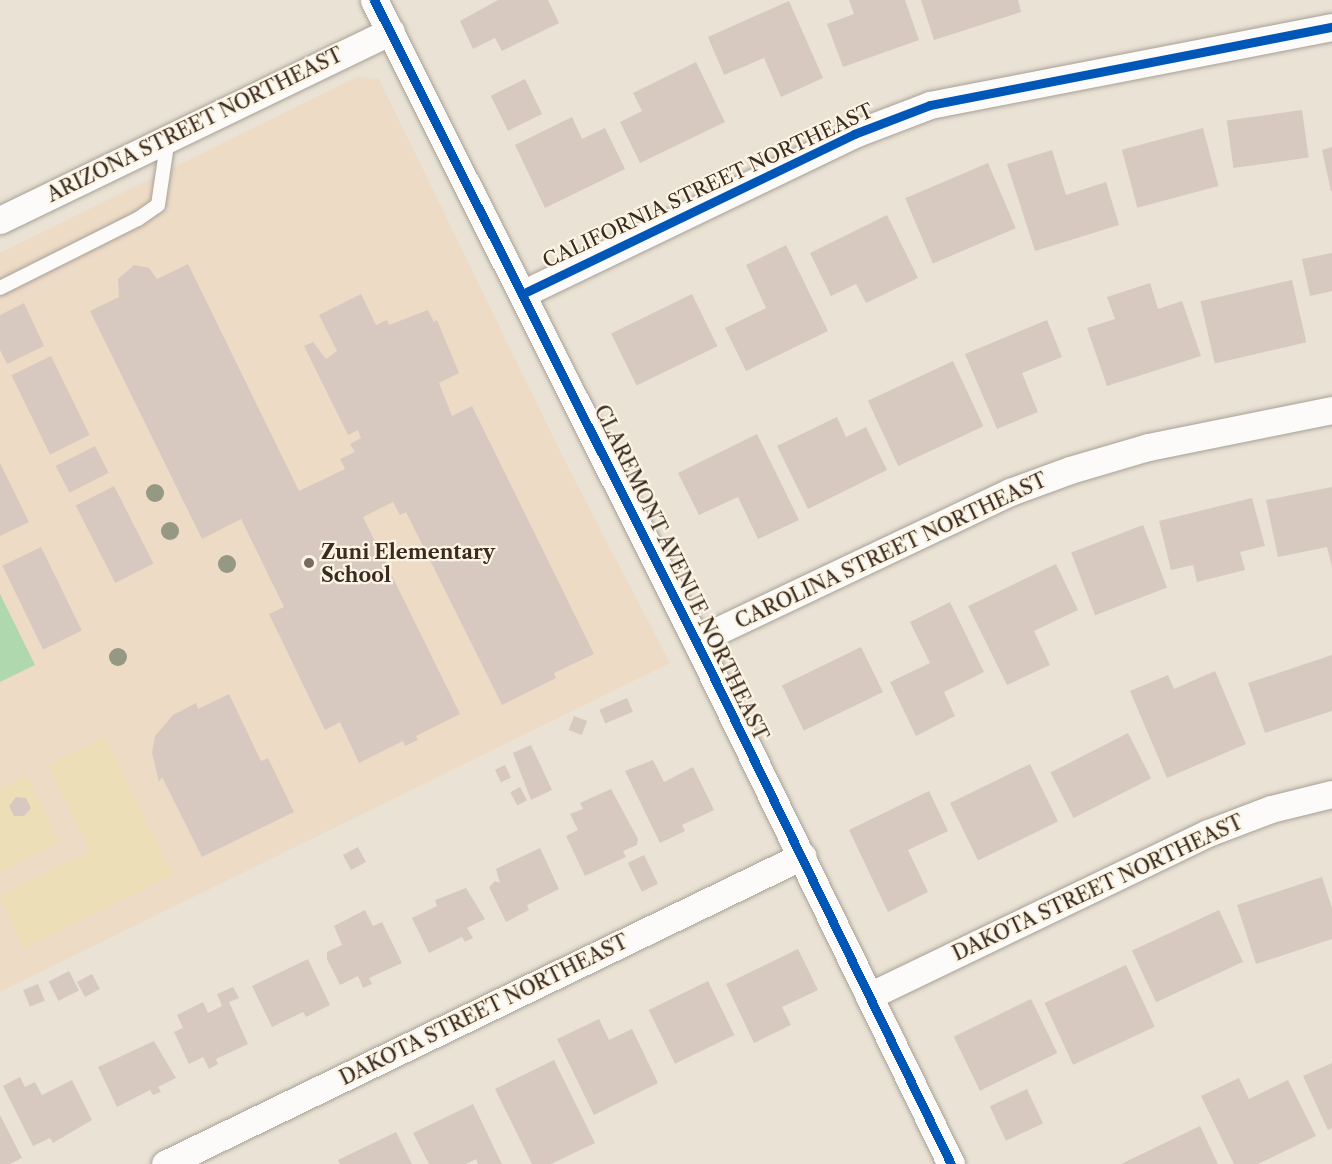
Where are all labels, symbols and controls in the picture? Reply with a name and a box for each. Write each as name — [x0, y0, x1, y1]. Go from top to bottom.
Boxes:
street label: ARIZONA STREET NORTHEAST — [43, 42, 347, 208]
street label: CALIFORNIA STREET NORTHEAST — [538, 98, 878, 274]
street label: CLAREMONT AVENUE NORTHEAST — [589, 401, 773, 745]
street label: CAROLINA STREET NORTHEAST — [731, 468, 1051, 634]
place label: Zuni Elementary School — [321, 540, 495, 587]
marker: Zuni Elementary School — [302, 556, 316, 570]
street label: DAKOTA STREET NORTHEAST — [948, 810, 1248, 966]
street label: DAKOTA STREET NORTHEAST — [335, 929, 633, 1091]

